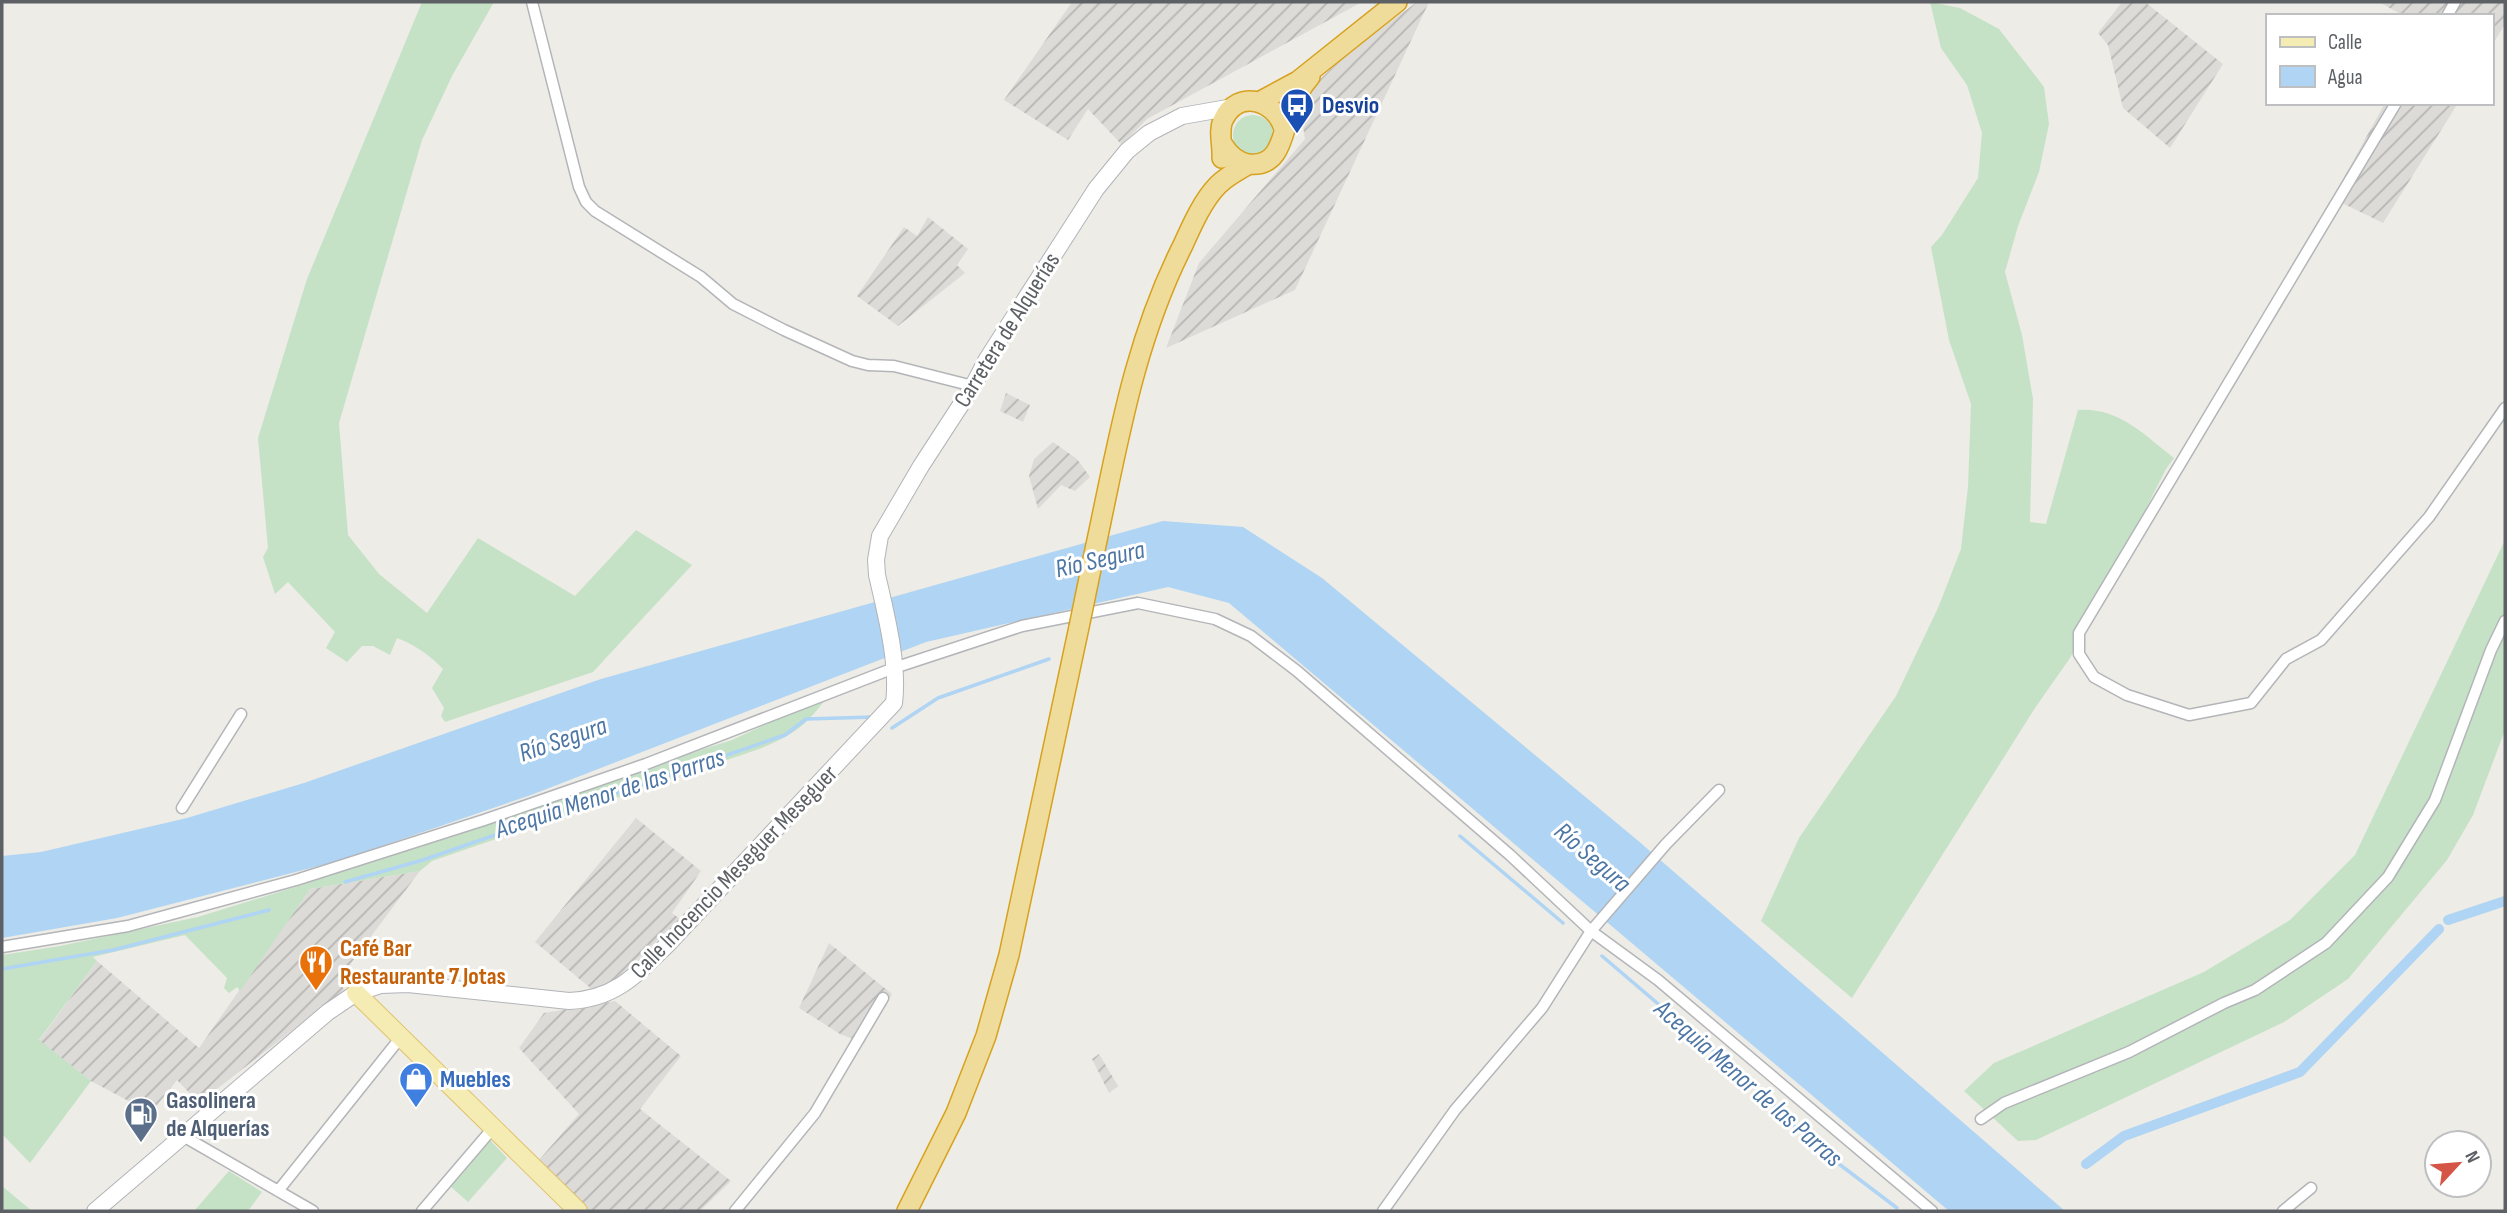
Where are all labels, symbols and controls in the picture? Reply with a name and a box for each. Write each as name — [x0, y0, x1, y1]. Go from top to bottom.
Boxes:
legend — [2266, 14, 2493, 105]
text: Calle — [2328, 30, 2362, 55]
text: Agua — [2327, 65, 2363, 90]
bus stop icon: Desvio — [1278, 86, 1316, 135]
place label: Desvio — [1322, 91, 1379, 120]
street label: Carretera de Alquerías — [948, 247, 1066, 413]
water label: Río Segura — [1052, 535, 1148, 585]
water label: Río Segura — [515, 710, 611, 769]
water label: Acequia Menor de las Parras — [491, 742, 728, 846]
street label: Calle Inocencio Meseguer Meseguer — [624, 759, 844, 985]
water label: Río Segura — [1548, 817, 1637, 900]
place label: Café Bar Restaurante 7 Jotas — [340, 934, 506, 991]
restaurant icon: Café Bar Restaurante 7 Jotas — [297, 943, 335, 992]
water label: Acequia Menor de las Parras — [1647, 993, 1848, 1174]
shop icon: Muebles — [397, 1060, 435, 1109]
place label: Muebles — [440, 1065, 511, 1094]
place label: Gasolinera de Alquerías — [166, 1086, 269, 1143]
fuel station icon: Gasolinera de Alquerías — [122, 1095, 160, 1144]
north arrow — [2423, 1129, 2493, 1199]
text: N — [2459, 1148, 2484, 1167]

